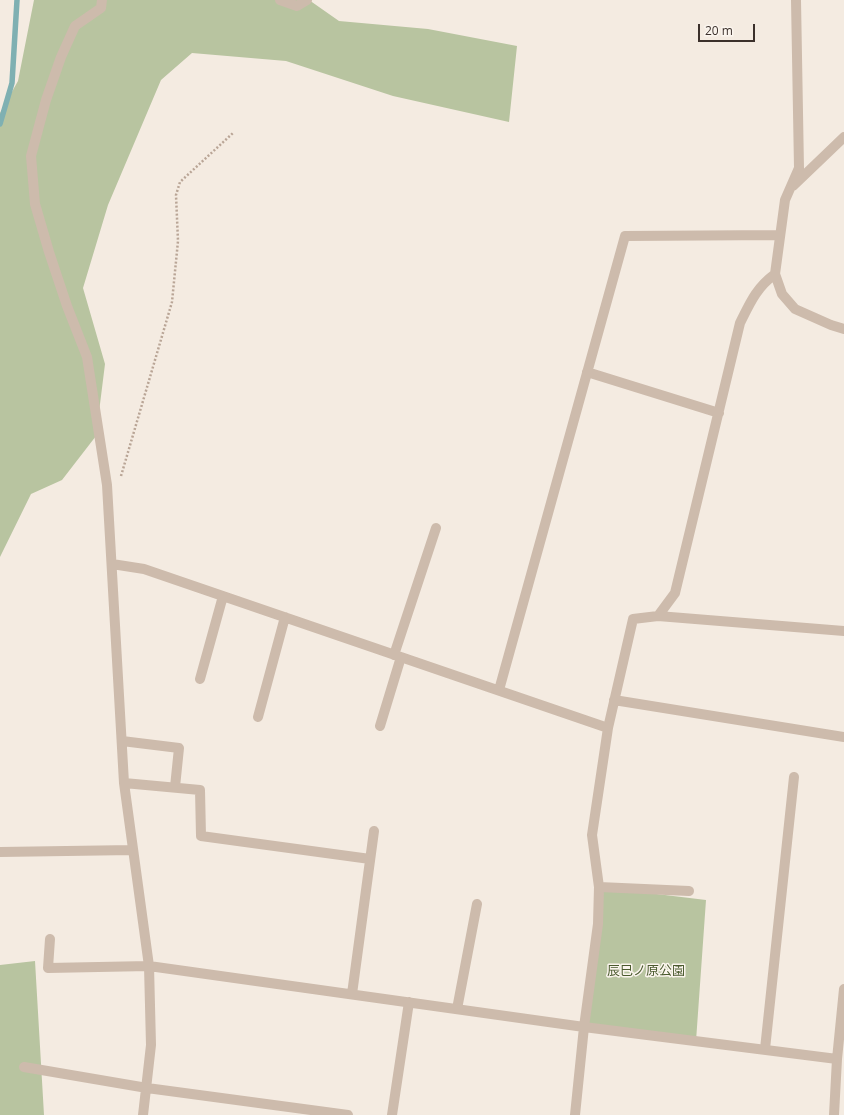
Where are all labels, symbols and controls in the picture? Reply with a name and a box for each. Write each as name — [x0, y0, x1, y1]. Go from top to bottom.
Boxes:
scale bar — [700, 16, 757, 42]
text: 20 m — [705, 22, 733, 39]
park label: 辰巳ノ原公園 — [607, 963, 685, 979]

